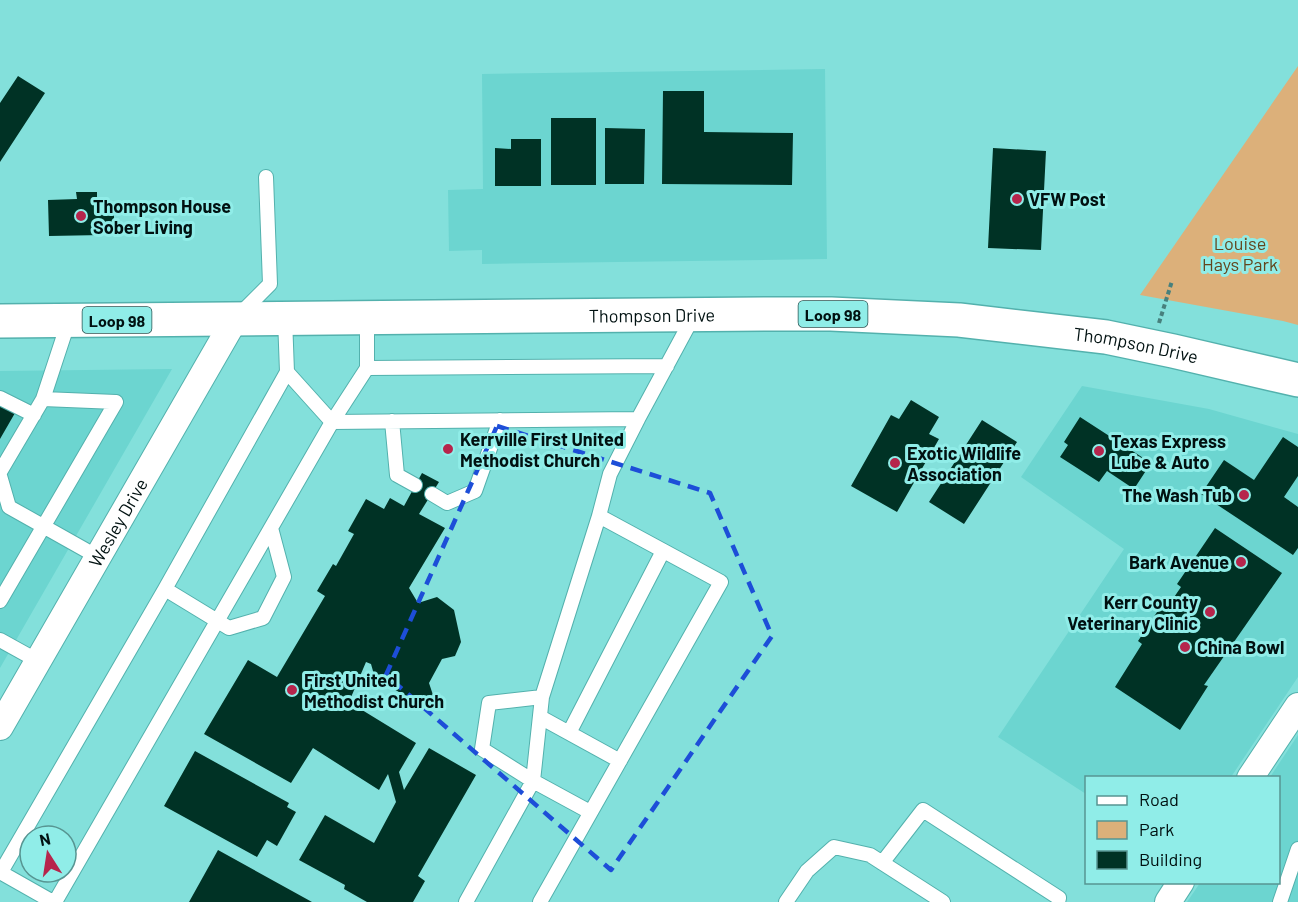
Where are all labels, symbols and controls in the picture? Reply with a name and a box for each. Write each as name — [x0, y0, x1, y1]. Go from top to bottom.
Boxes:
place label: VFW Post — [1029, 188, 1106, 210]
marker: VFW Post — [1010, 192, 1024, 206]
place label: Thompson House Sober Living — [93, 195, 231, 238]
marker: Thompson House Sober Living — [74, 209, 88, 223]
park label: Louise Hays Park — [1202, 232, 1278, 275]
road number: Loop 98 — [798, 301, 868, 327]
street label: Thompson Drive — [589, 303, 715, 327]
road number: Loop 98 — [82, 307, 152, 333]
street label: Thompson Drive — [1073, 322, 1200, 368]
place label: Kerrville First United Methodist Church — [460, 428, 624, 471]
place label: Texas Express Lube & Auto — [1111, 430, 1226, 473]
marker: Kerrville First United Methodist Church — [441, 442, 455, 456]
place label: Exotic Wildlife Association — [907, 442, 1021, 485]
marker: Texas Express Lube & Auto — [1092, 444, 1106, 458]
marker: Exotic Wildlife Association — [888, 456, 902, 470]
street label: Wesley Drive — [84, 474, 152, 571]
place label: The Wash Tub — [1122, 484, 1232, 506]
marker: The Wash Tub — [1237, 488, 1251, 502]
place label: Bark Avenue — [1129, 551, 1229, 573]
marker: Bark Avenue — [1234, 555, 1248, 569]
place label: Kerr County Veterinary Clinic — [1067, 591, 1198, 634]
marker: Kerr County Veterinary Clinic — [1203, 605, 1217, 619]
place label: China Bowl — [1197, 636, 1285, 658]
marker: China Bowl — [1178, 640, 1192, 654]
place label: First United Methodist Church — [304, 669, 444, 712]
marker: First United Methodist Church — [285, 683, 299, 697]
legend — [1085, 776, 1280, 884]
text: Road — [1139, 788, 1179, 810]
text: Park — [1139, 818, 1174, 840]
north arrow — [18, 824, 78, 884]
text: N — [38, 828, 52, 849]
text: Building — [1139, 848, 1202, 870]

